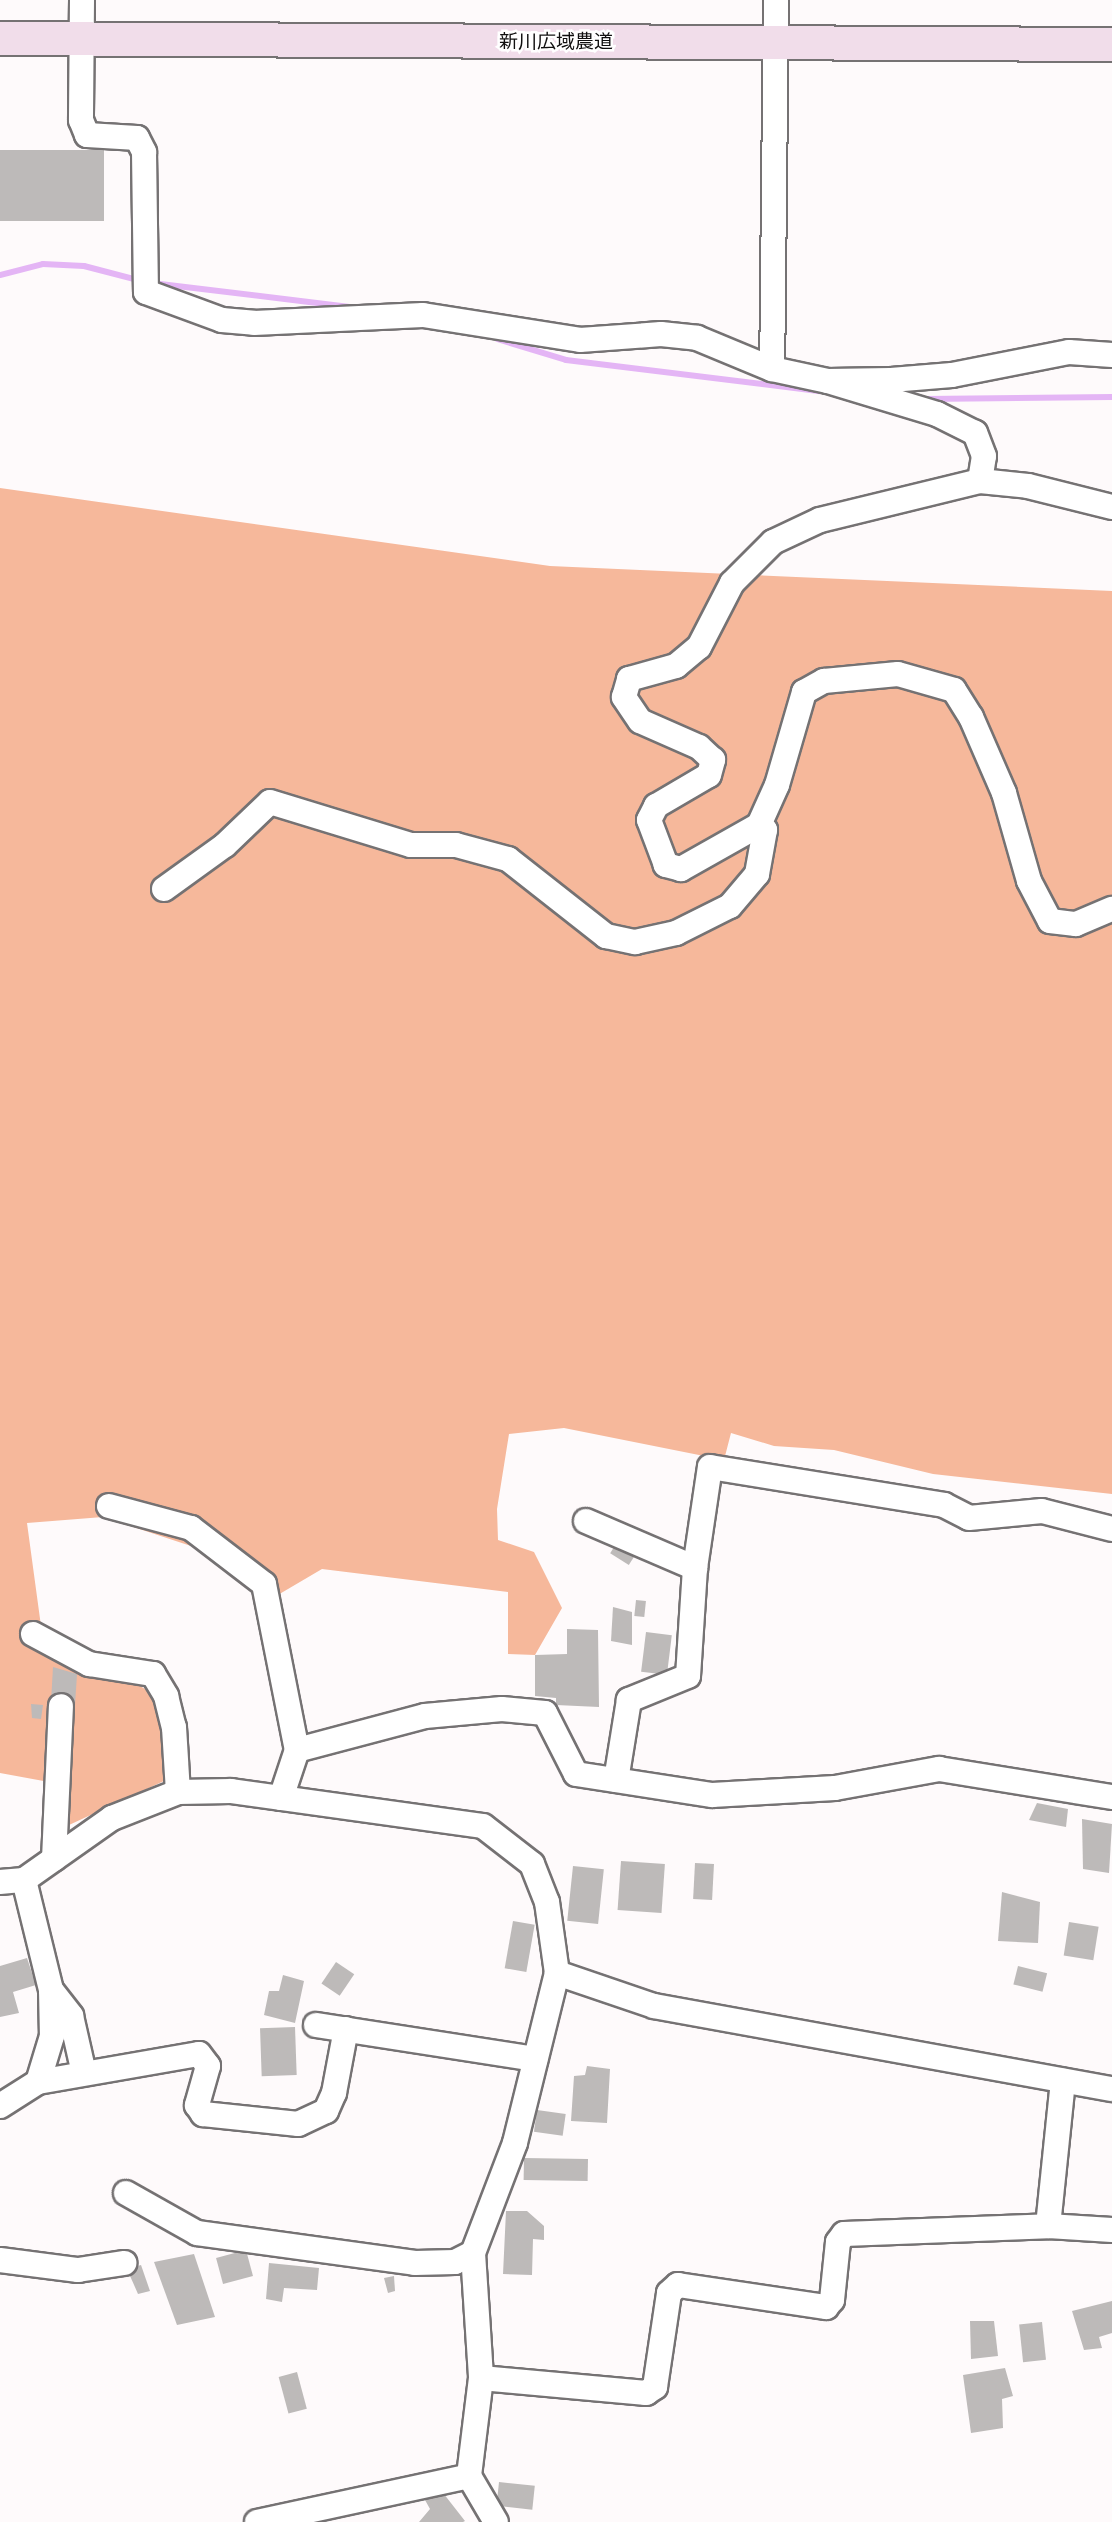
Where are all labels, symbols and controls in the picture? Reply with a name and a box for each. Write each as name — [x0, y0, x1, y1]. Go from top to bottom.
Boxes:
street label: 新川広域農道 — [499, 30, 613, 52]

